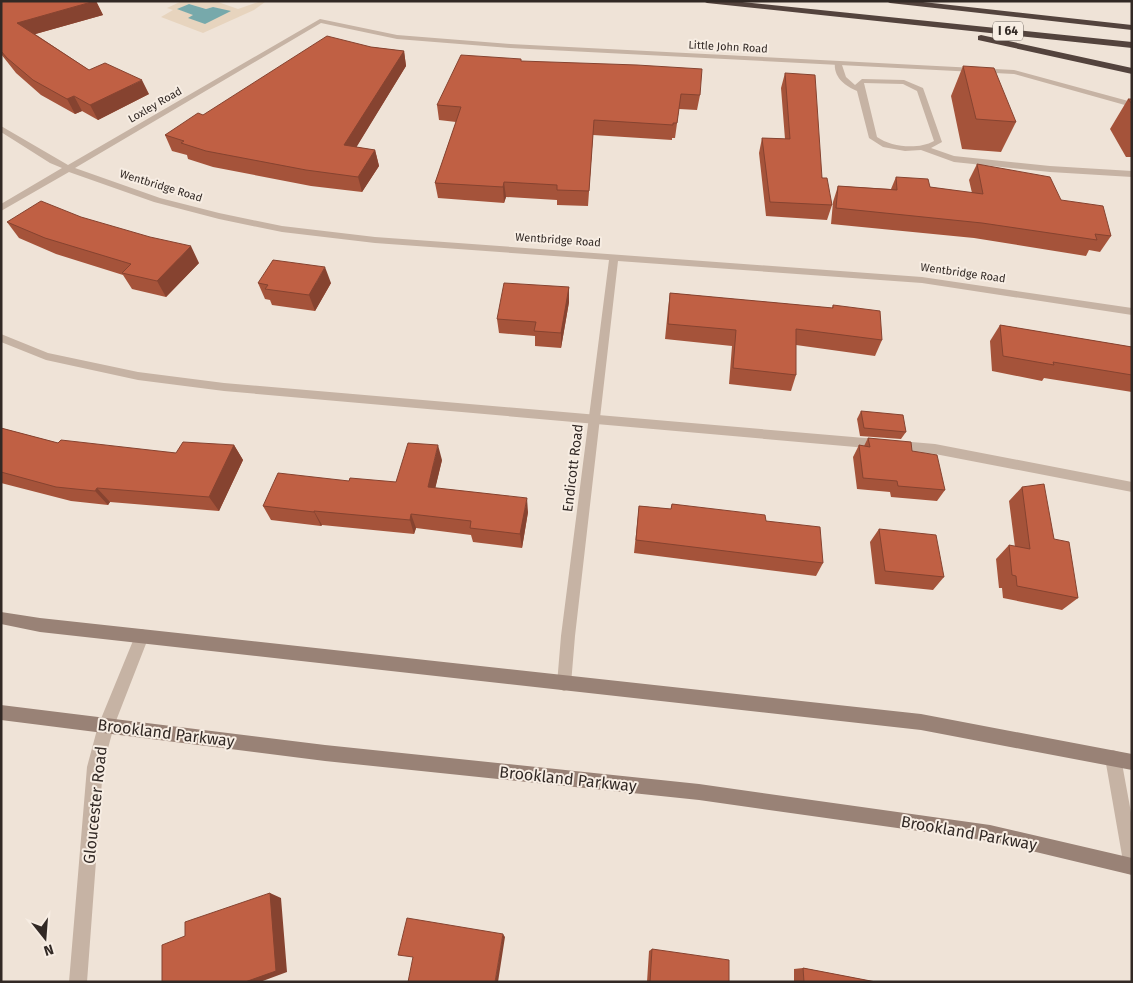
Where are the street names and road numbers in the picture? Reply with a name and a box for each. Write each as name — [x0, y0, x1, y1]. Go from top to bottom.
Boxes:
road number: I 64 — [993, 22, 1023, 40]
street label: Little John Road — [688, 38, 768, 56]
street label: Loxley Road — [126, 84, 184, 126]
street label: Wentbridge Road — [118, 167, 204, 205]
street label: Wentbridge Road — [515, 231, 601, 249]
street label: Wentbridge Road — [920, 261, 1006, 285]
street label: Endicott Road — [559, 423, 587, 513]
street label: Brookland Parkway — [96, 715, 236, 751]
street label: Gloucester Road — [79, 745, 111, 865]
street label: Brookland Parkway — [498, 762, 638, 796]
street label: Brookland Parkway — [899, 812, 1039, 854]

